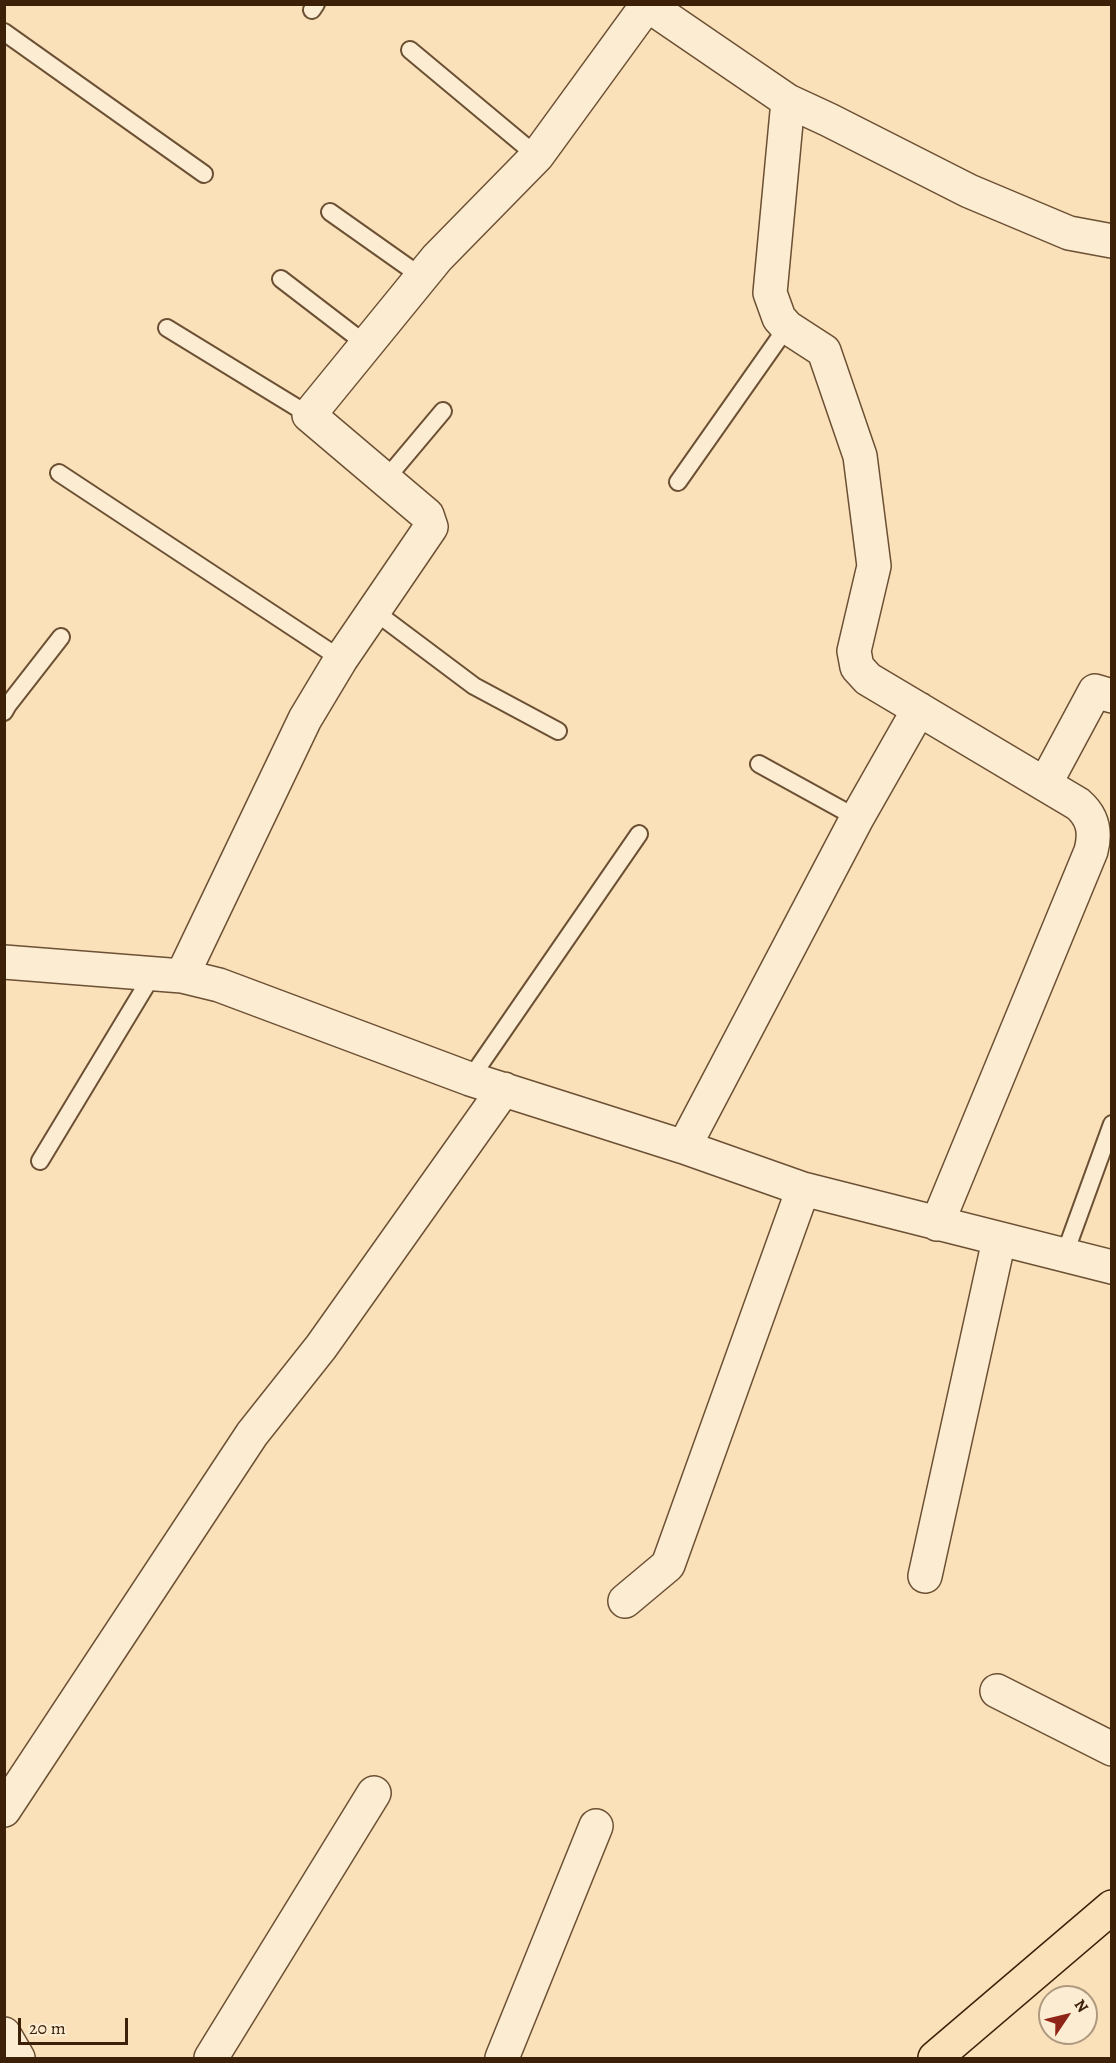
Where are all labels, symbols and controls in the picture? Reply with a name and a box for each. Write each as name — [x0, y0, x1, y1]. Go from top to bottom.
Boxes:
north arrow — [1038, 1985, 1098, 2045]
text: N — [1069, 1995, 1093, 2017]
scale bar — [21, 2006, 130, 2044]
text: 20 m — [29, 2016, 66, 2040]

